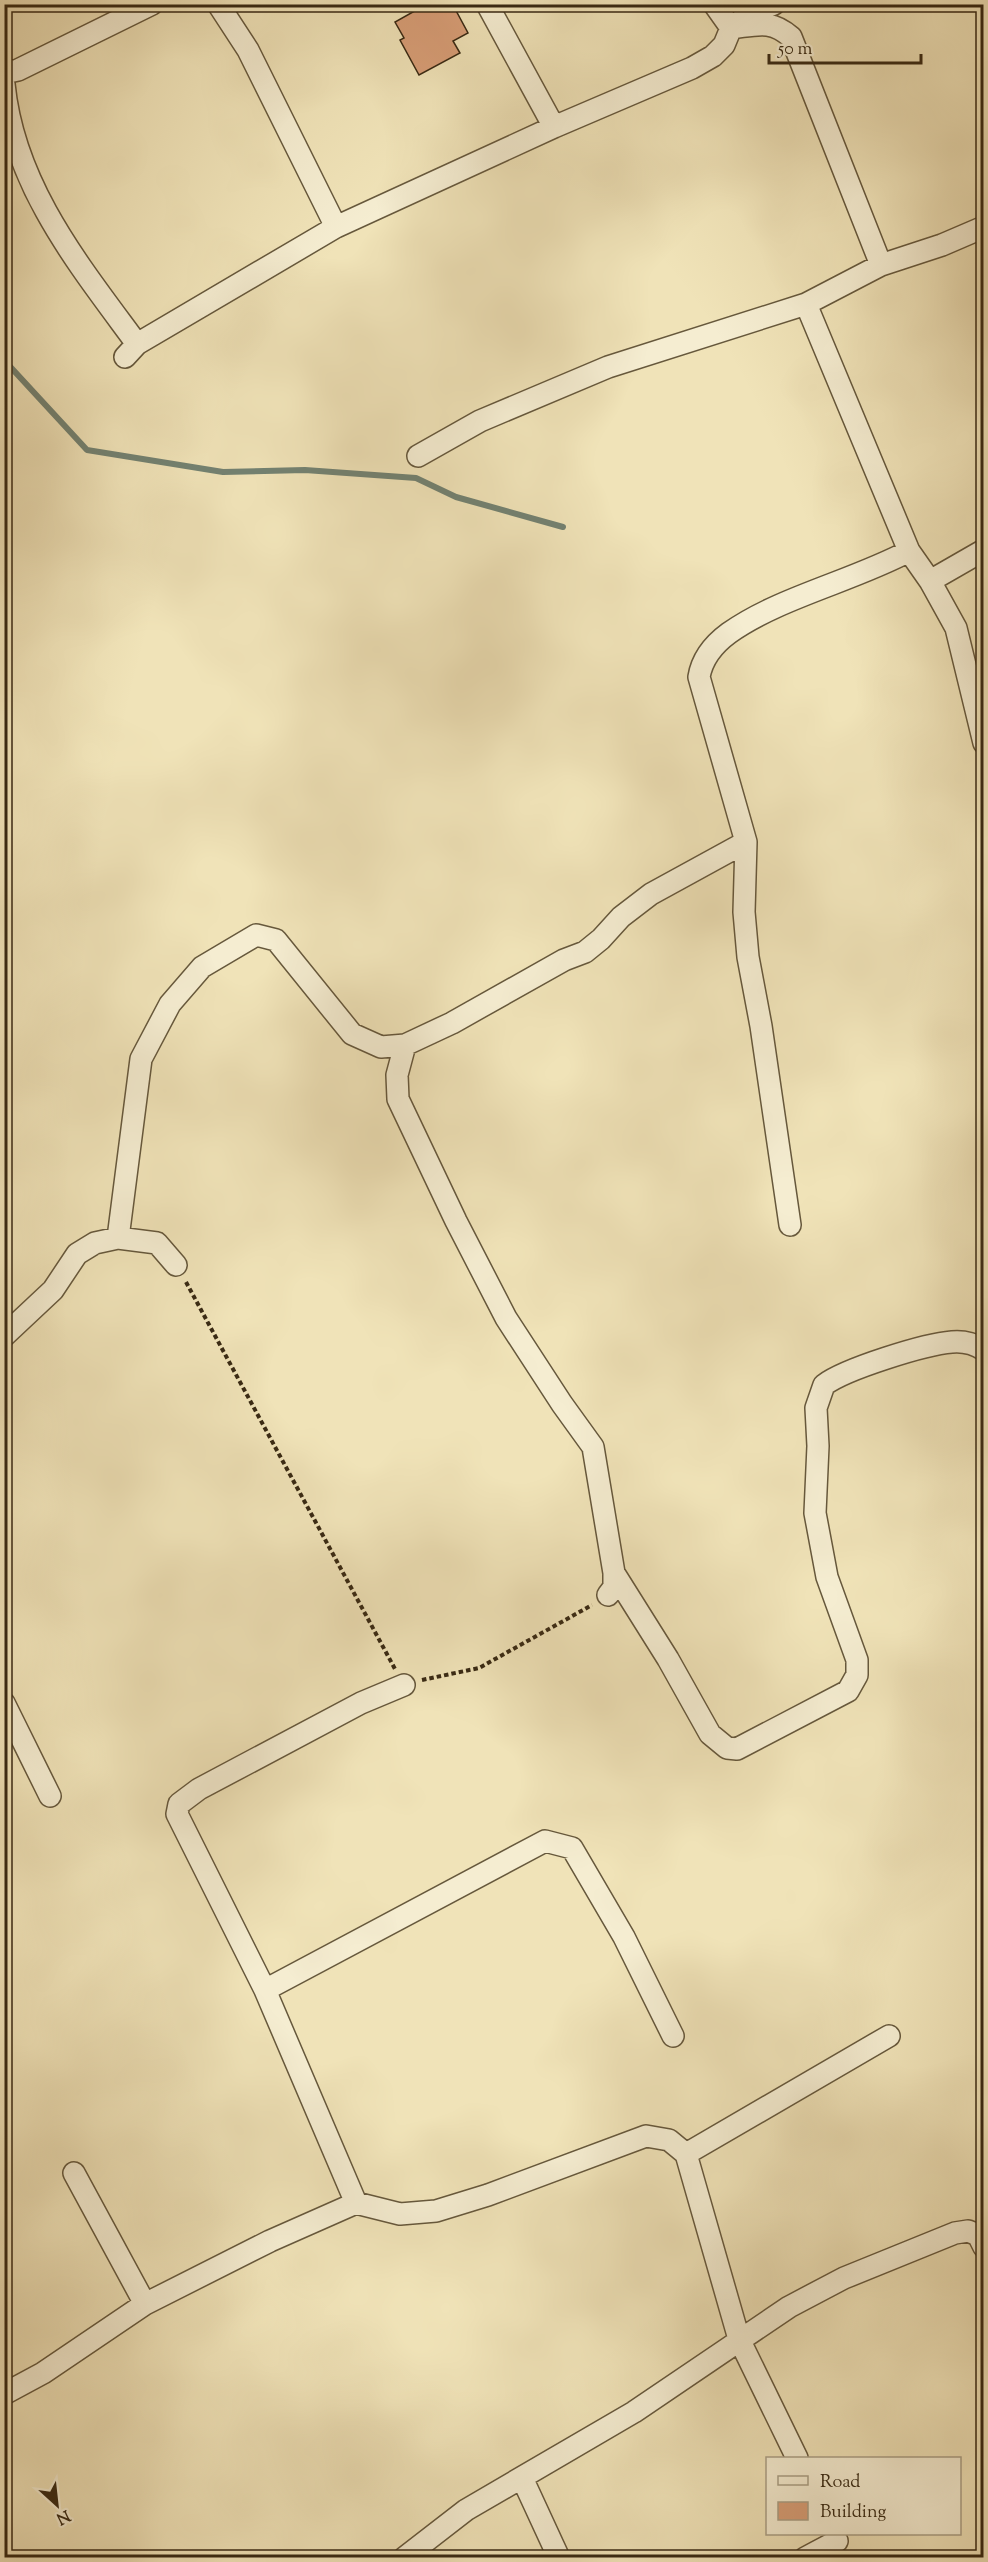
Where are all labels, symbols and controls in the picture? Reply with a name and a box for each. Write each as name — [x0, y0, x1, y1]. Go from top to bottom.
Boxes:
scale bar — [769, 27, 920, 65]
text: 50 m — [777, 37, 813, 63]
legend — [766, 2457, 961, 2535]
text: Road — [820, 2470, 860, 2496]
north arrow — [27, 2475, 87, 2535]
text: Building — [820, 2500, 886, 2526]
text: N — [52, 2503, 74, 2529]

